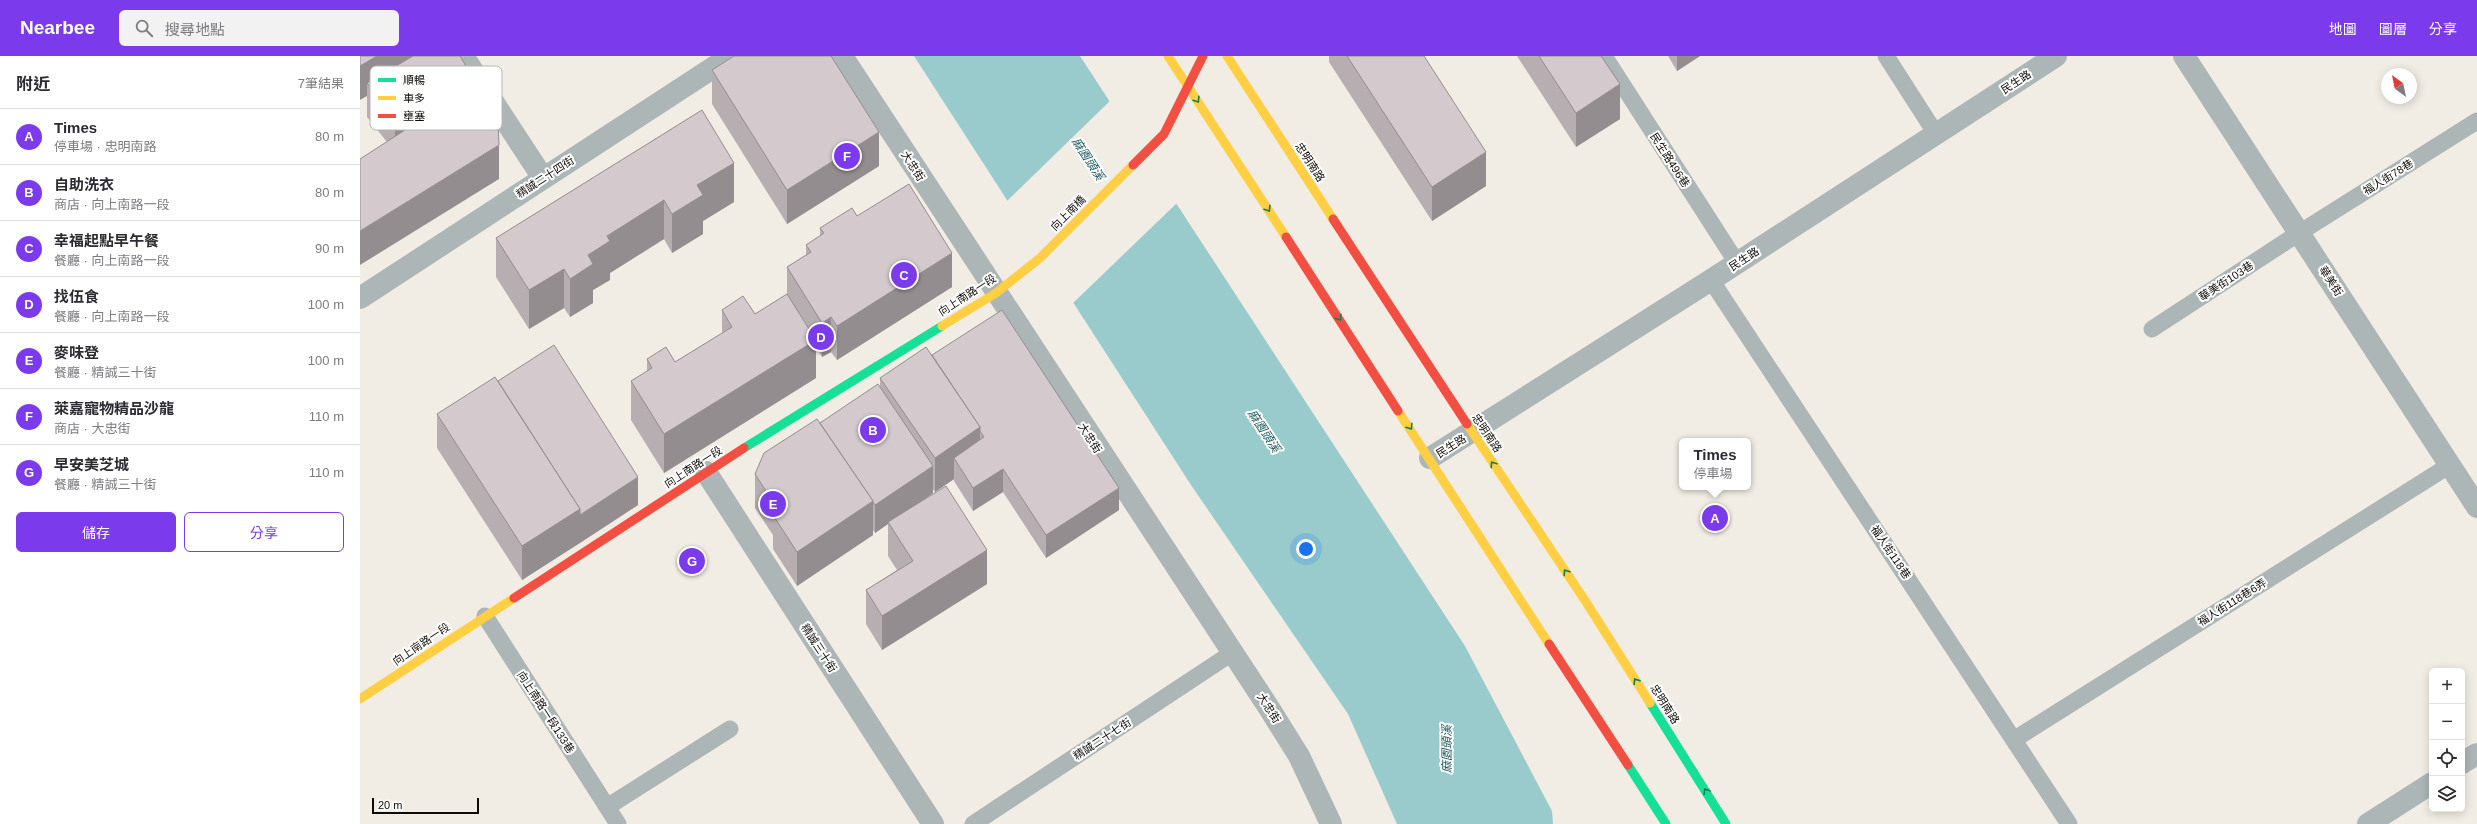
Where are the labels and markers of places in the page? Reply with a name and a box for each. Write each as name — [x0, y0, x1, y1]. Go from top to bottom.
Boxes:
pin: F — [834, 141, 860, 171]
pin: C — [891, 260, 917, 290]
pin: D — [808, 322, 834, 352]
pin: B — [860, 415, 886, 445]
pin: E — [760, 489, 786, 519]
pin: A — [1702, 503, 1728, 533]
pin: G — [679, 546, 705, 576]

